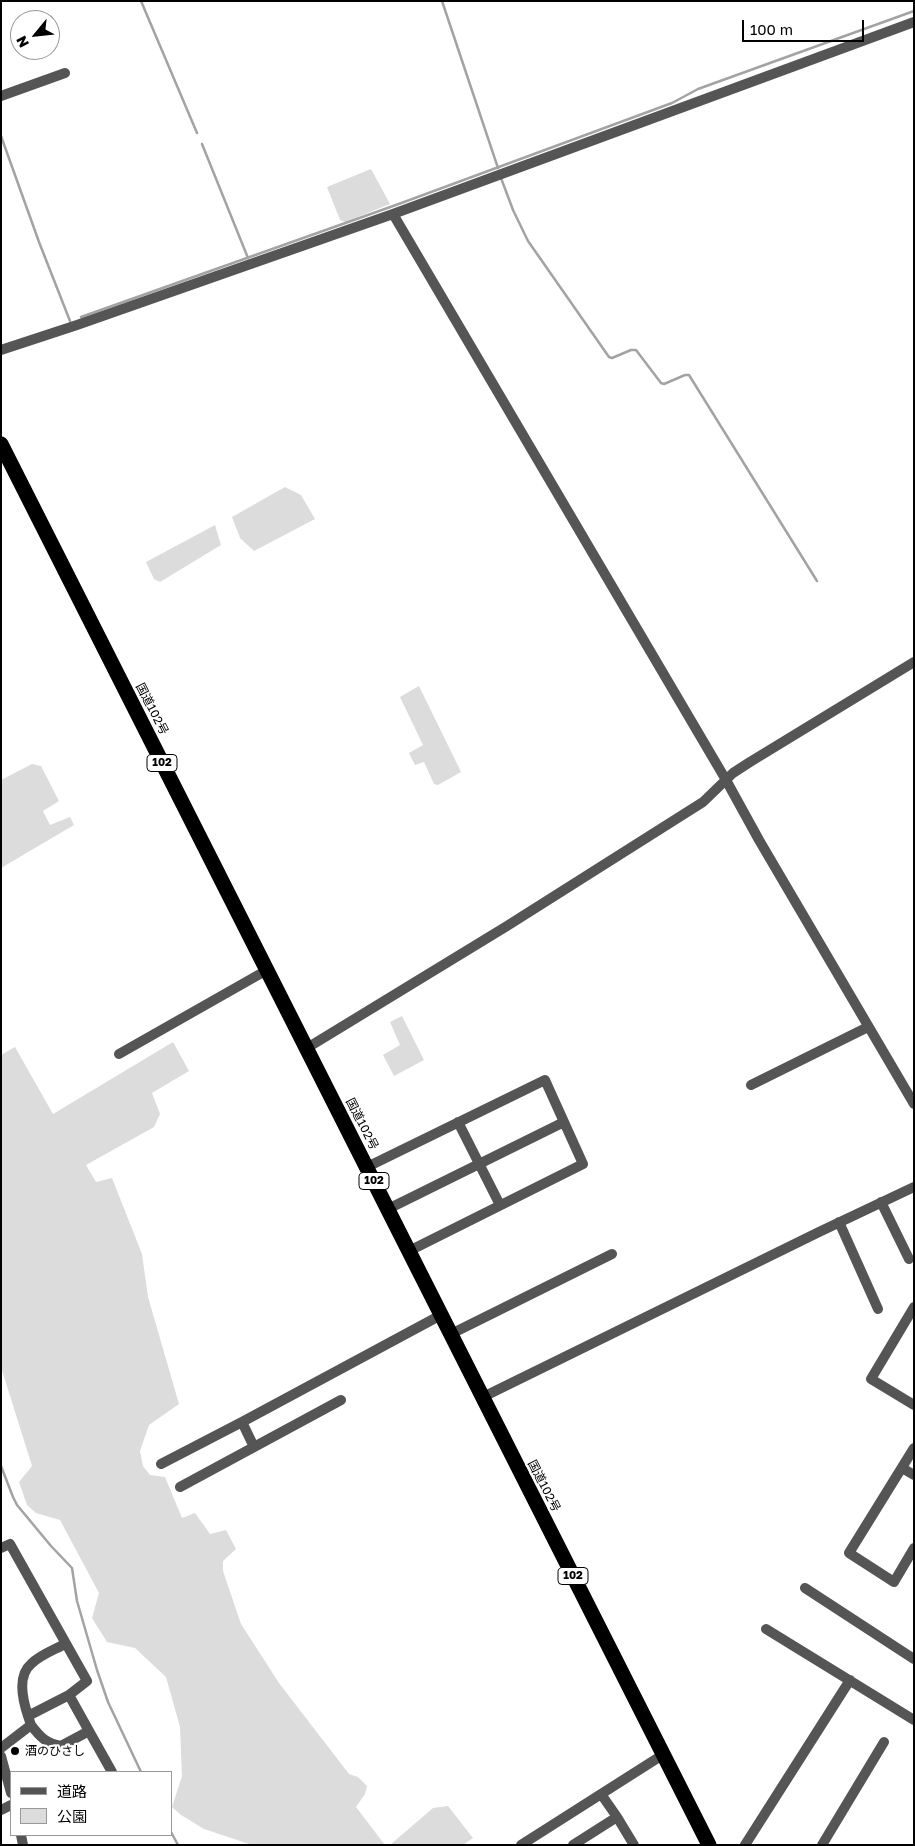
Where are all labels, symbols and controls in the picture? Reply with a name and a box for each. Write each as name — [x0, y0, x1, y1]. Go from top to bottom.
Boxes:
north arrow — [10, 10, 60, 60]
scale bar — [745, 10, 868, 42]
text: 100 m — [750, 20, 793, 38]
text: N — [12, 33, 32, 51]
street label: 国道102号 — [133, 681, 171, 737]
road number: 102 — [147, 754, 177, 771]
street label: 国道102号 — [343, 1096, 381, 1152]
road number: 102 — [359, 1172, 389, 1190]
street label: 国道102号 — [525, 1458, 563, 1514]
road number: 102 — [558, 1568, 588, 1584]
place label: 酒のひさし — [25, 1744, 85, 1758]
marker: 酒のひさし — [9, 1745, 21, 1757]
legend — [10, 1771, 172, 1836]
text: 道路 — [57, 1782, 87, 1800]
text: 公園 — [57, 1807, 87, 1825]

